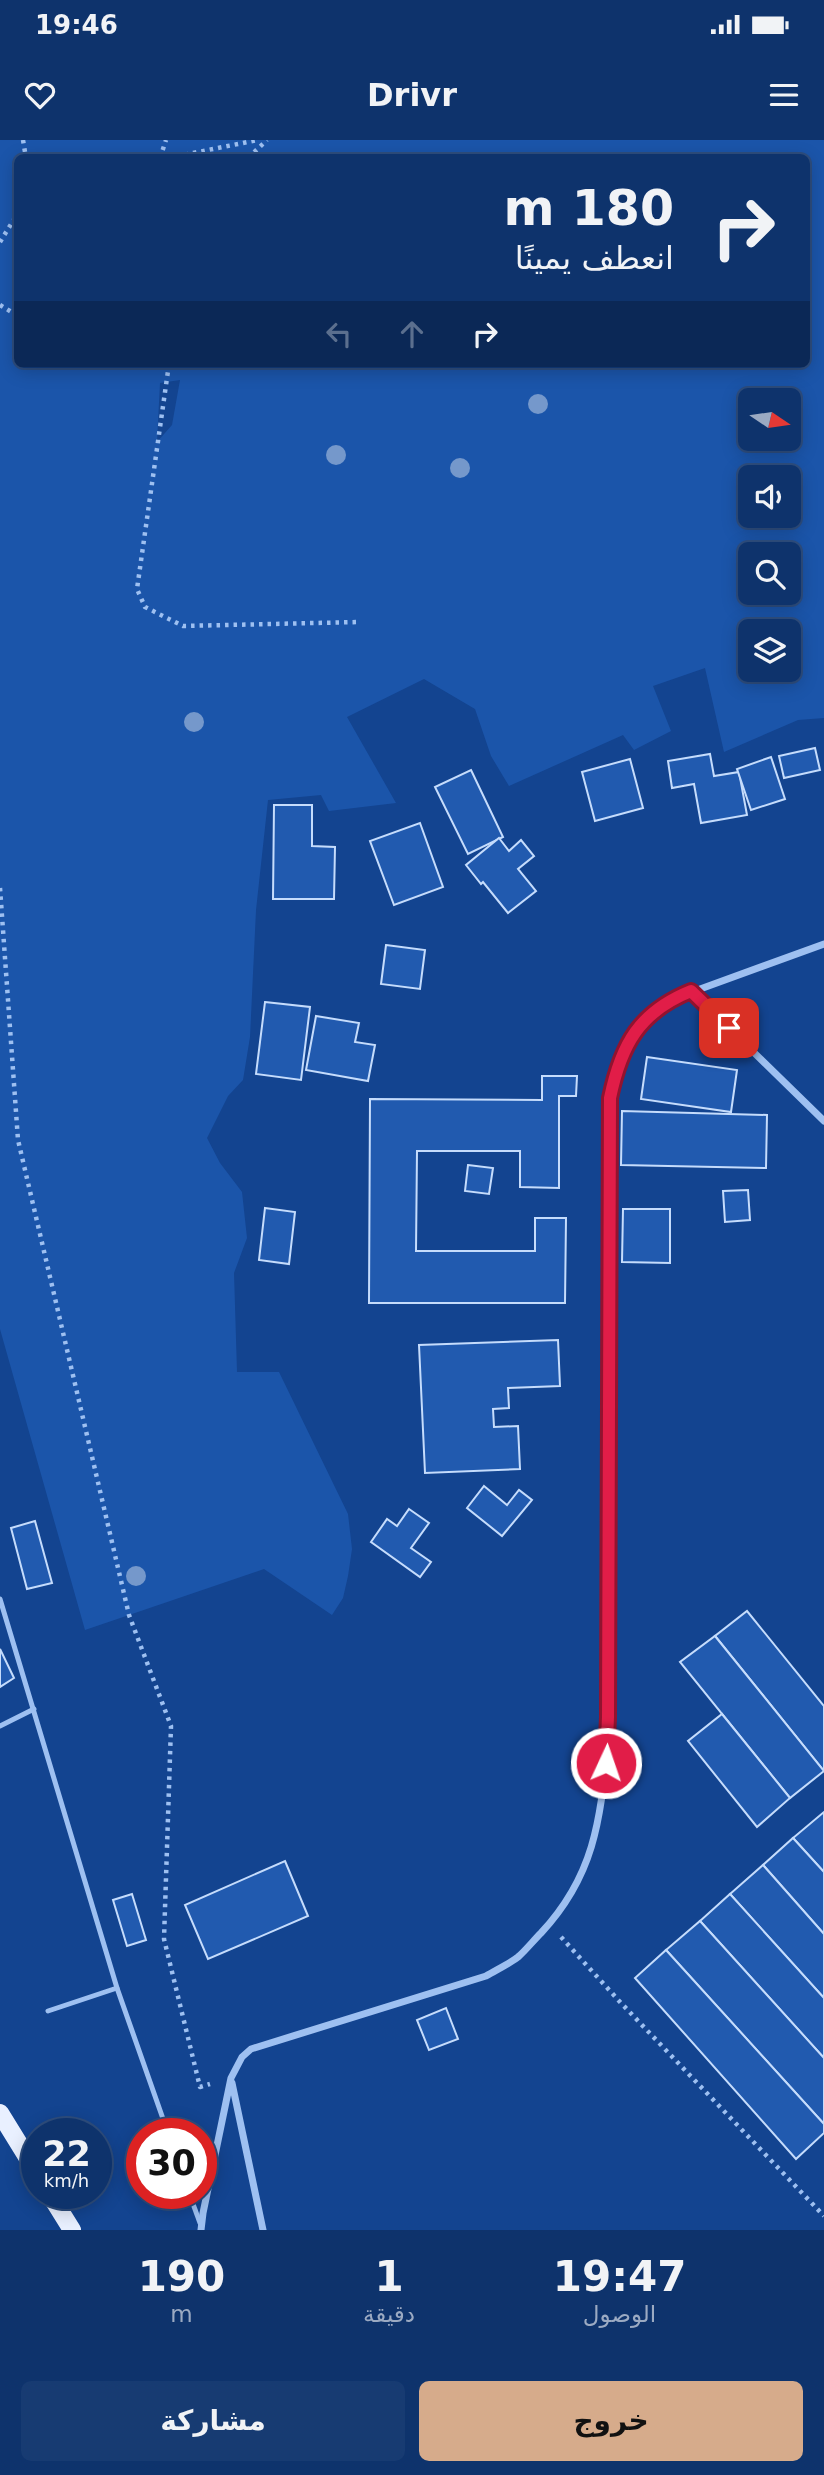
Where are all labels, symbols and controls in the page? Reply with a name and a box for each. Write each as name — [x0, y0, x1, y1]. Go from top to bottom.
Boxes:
text: 19:46 — [35, 10, 118, 40]
icon: heart — [21, 76, 59, 114]
text: Drivr — [367, 76, 457, 114]
icon: menu — [765, 76, 803, 114]
text: 180 m — [504, 180, 674, 237]
icon: right — [698, 182, 789, 273]
text: انعطف يمينًا — [515, 239, 674, 277]
icon: left — [320, 315, 358, 353]
icon: ahead — [393, 315, 431, 353]
icon: right — [466, 315, 504, 353]
north arrow — [738, 388, 802, 452]
map controls — [738, 388, 801, 682]
button: sound — [738, 465, 801, 528]
button: search — [738, 542, 801, 605]
button: layers — [738, 619, 801, 682]
pin — [699, 998, 759, 1058]
icon: arrive — [710, 1009, 748, 1047]
position arrow — [569, 1726, 643, 1800]
speed limit sign: 30 — [126, 2118, 217, 2209]
text: 22 — [42, 2134, 91, 2174]
text: km/h — [44, 2170, 89, 2191]
text: 190 — [138, 2252, 225, 2301]
text: 1 — [374, 2252, 404, 2301]
text: 19:47 — [553, 2252, 686, 2301]
text: m — [170, 2301, 193, 2327]
text: دقيقة — [363, 2301, 415, 2327]
text: الوصول — [583, 2301, 656, 2327]
button: مشاركة — [21, 2381, 405, 2461]
button: خروج — [419, 2381, 803, 2461]

